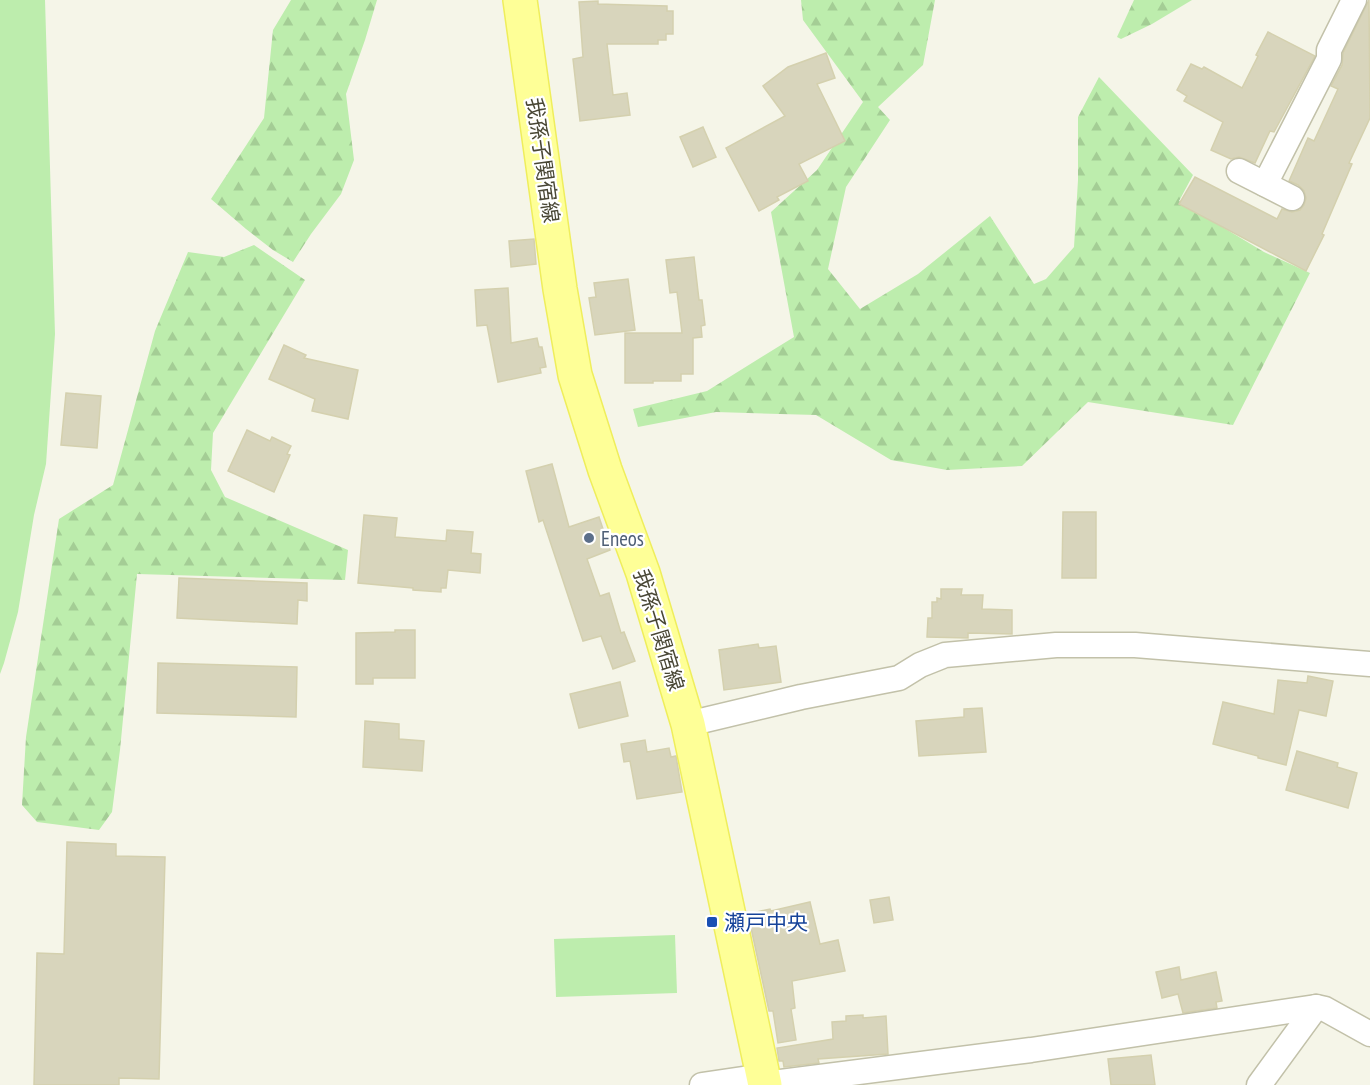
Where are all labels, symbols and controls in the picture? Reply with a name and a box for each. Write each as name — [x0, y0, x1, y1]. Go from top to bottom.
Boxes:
street label: 我孫子関宿線 — [521, 96, 565, 224]
place label: Eneos — [601, 525, 644, 552]
marker: Eneos — [582, 531, 596, 545]
street label: 我孫子関宿線 — [628, 566, 690, 694]
place label: 瀬戸中央 — [724, 909, 808, 936]
marker: 瀬戸中央 — [705, 915, 719, 929]

